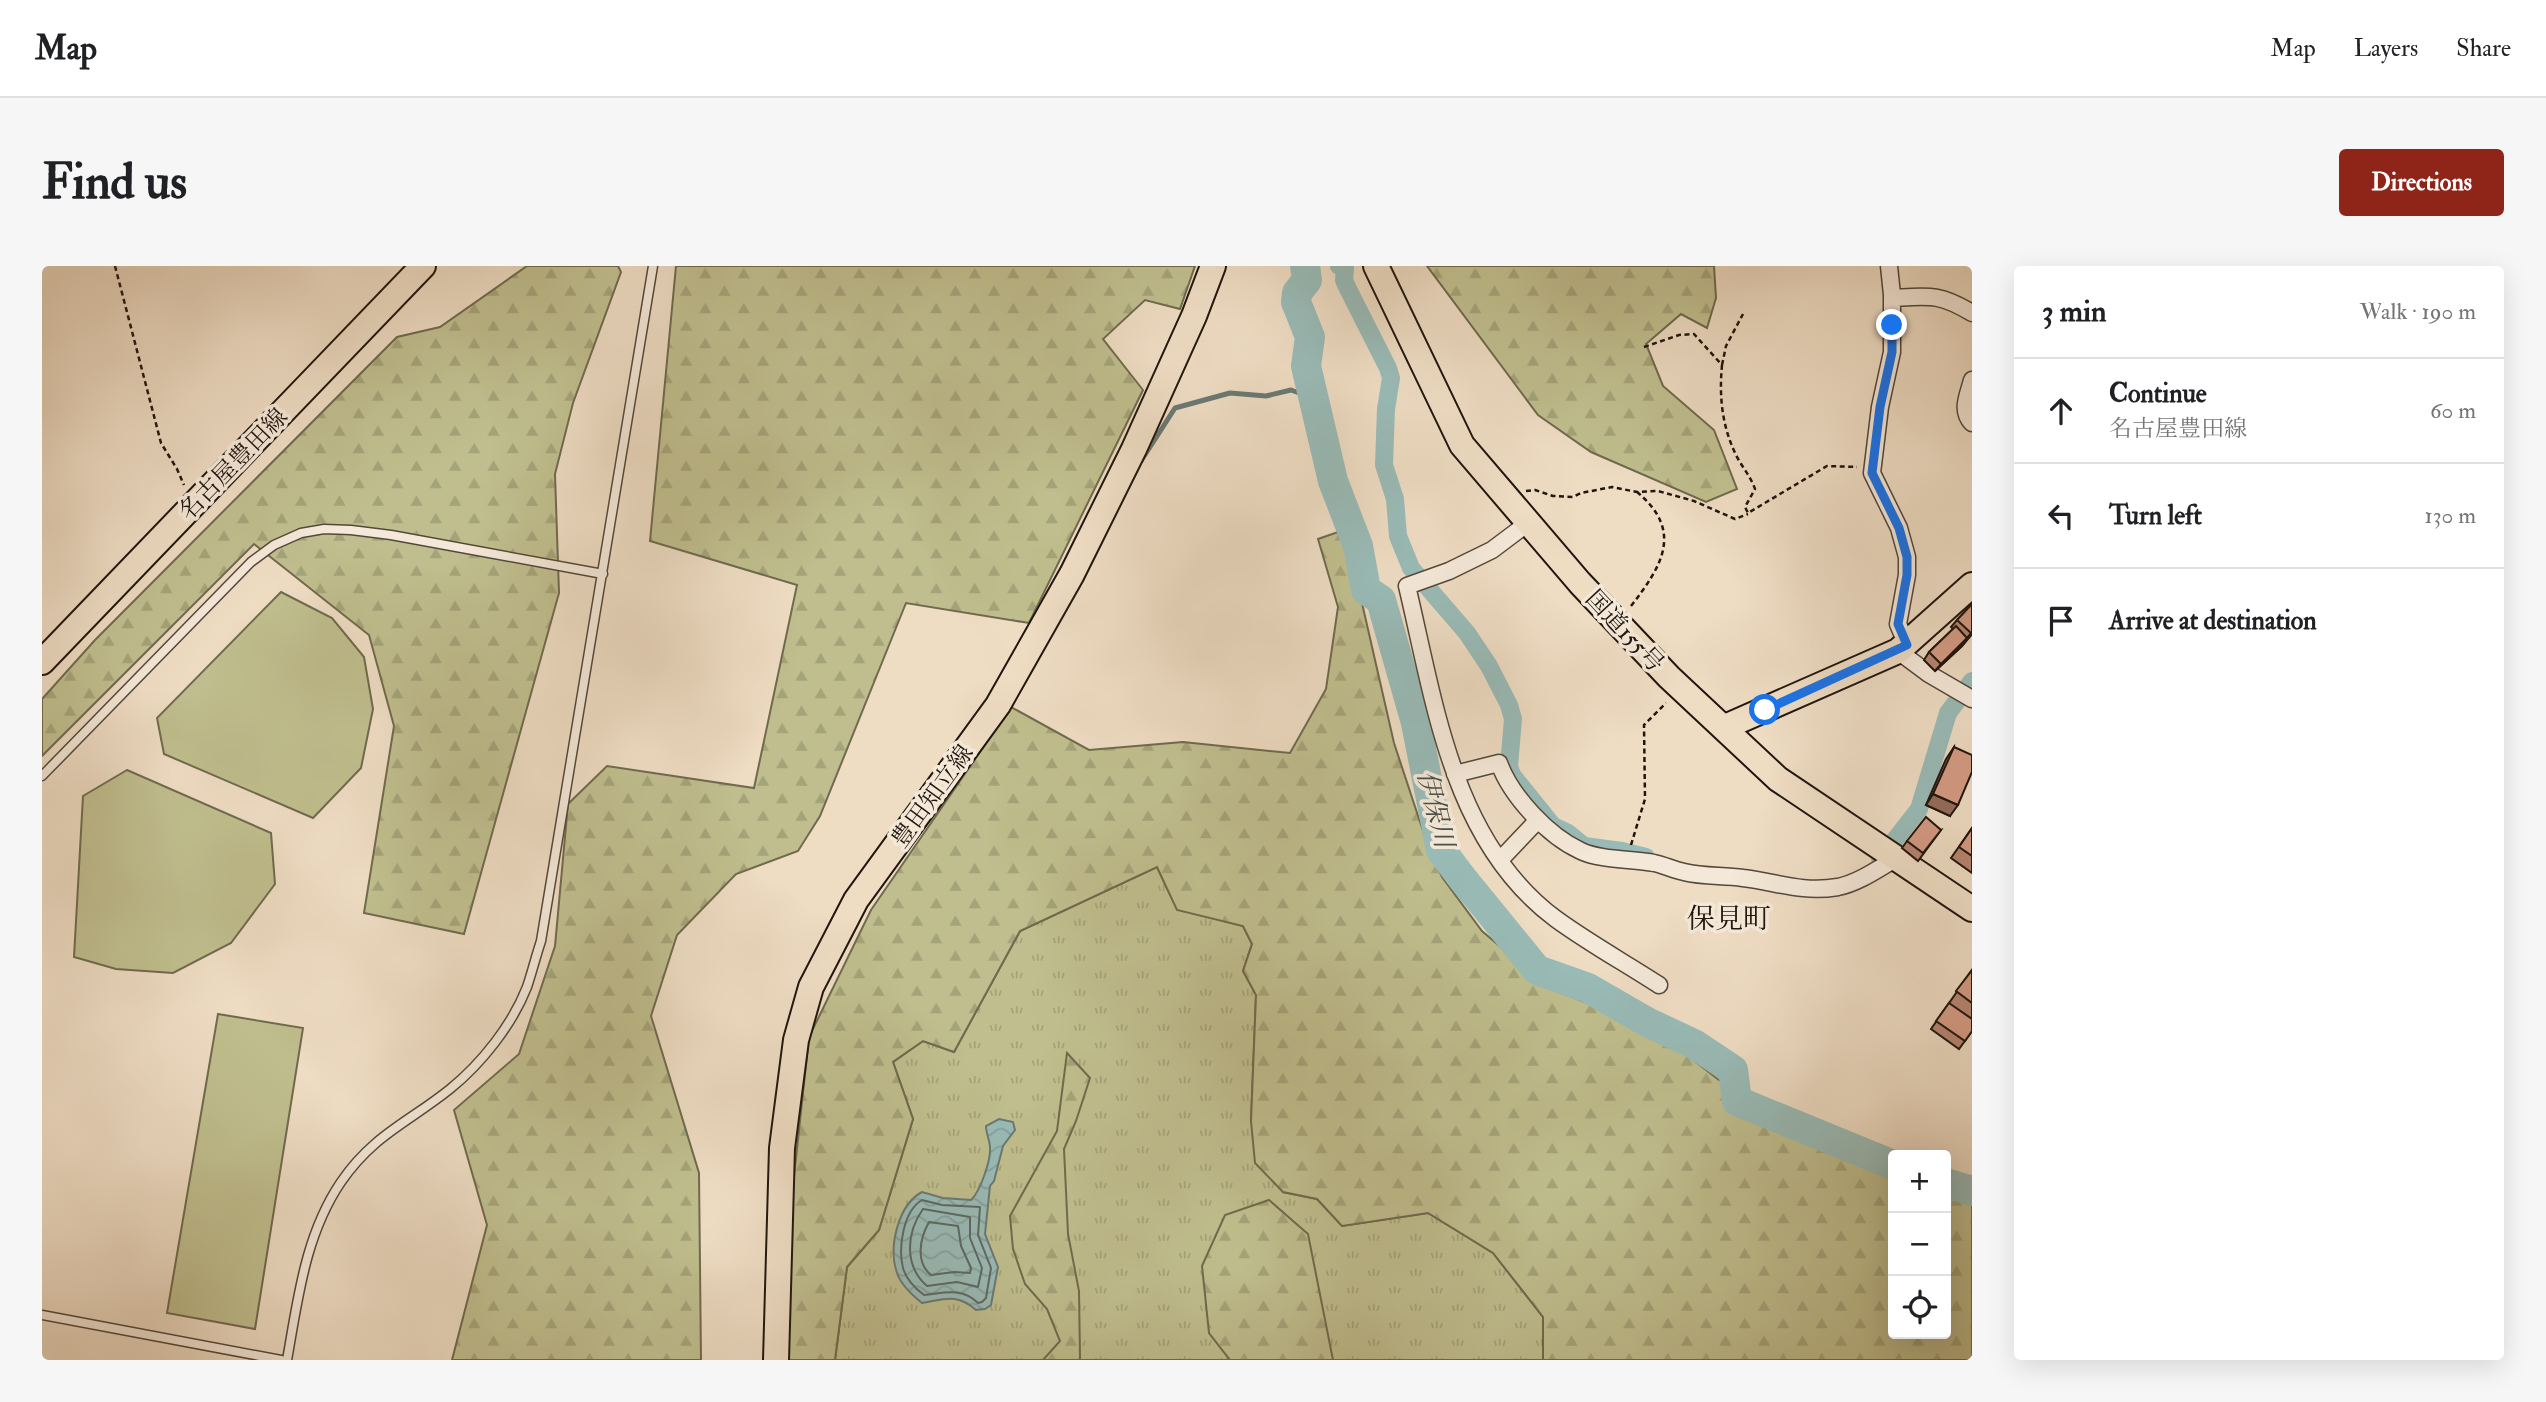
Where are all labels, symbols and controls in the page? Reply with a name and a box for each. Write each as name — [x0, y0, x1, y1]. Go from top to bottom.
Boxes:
text: Map — [35, 28, 97, 69]
text: Map — [2271, 33, 2316, 64]
text: Layers — [2354, 33, 2418, 64]
text: Share — [2456, 33, 2511, 64]
button: Directions — [2339, 149, 2504, 216]
text: Find us — [42, 152, 187, 213]
text: 3 min — [2042, 293, 2107, 330]
text: Walk · 190 m — [2360, 297, 2476, 326]
route end — [1876, 309, 1907, 340]
text: Continue — [2109, 378, 2207, 410]
icon: ahead — [2042, 392, 2080, 430]
text: 60 m — [2430, 396, 2476, 425]
street label: 名古屋豊田線 — [172, 402, 295, 527]
text: 名古屋豊田線 — [2109, 414, 2247, 443]
icon: left — [2042, 497, 2080, 535]
text: Turn left — [2109, 500, 2202, 532]
text: 130 m — [2424, 501, 2476, 530]
street label: 国道155号 — [1579, 584, 1671, 679]
icon: arrive — [2042, 602, 2080, 640]
text: Arrive at destination — [2109, 605, 2317, 637]
route start — [1749, 694, 1780, 725]
street label: 豊田知立線 — [885, 739, 980, 854]
water label: 伊保川 — [1410, 768, 1461, 854]
district label: 保見町 — [1687, 902, 1771, 937]
map controls — [1888, 1150, 1951, 1339]
button: + — [1888, 1150, 1951, 1213]
button: − — [1888, 1213, 1951, 1276]
button: locate — [1888, 1276, 1951, 1339]

